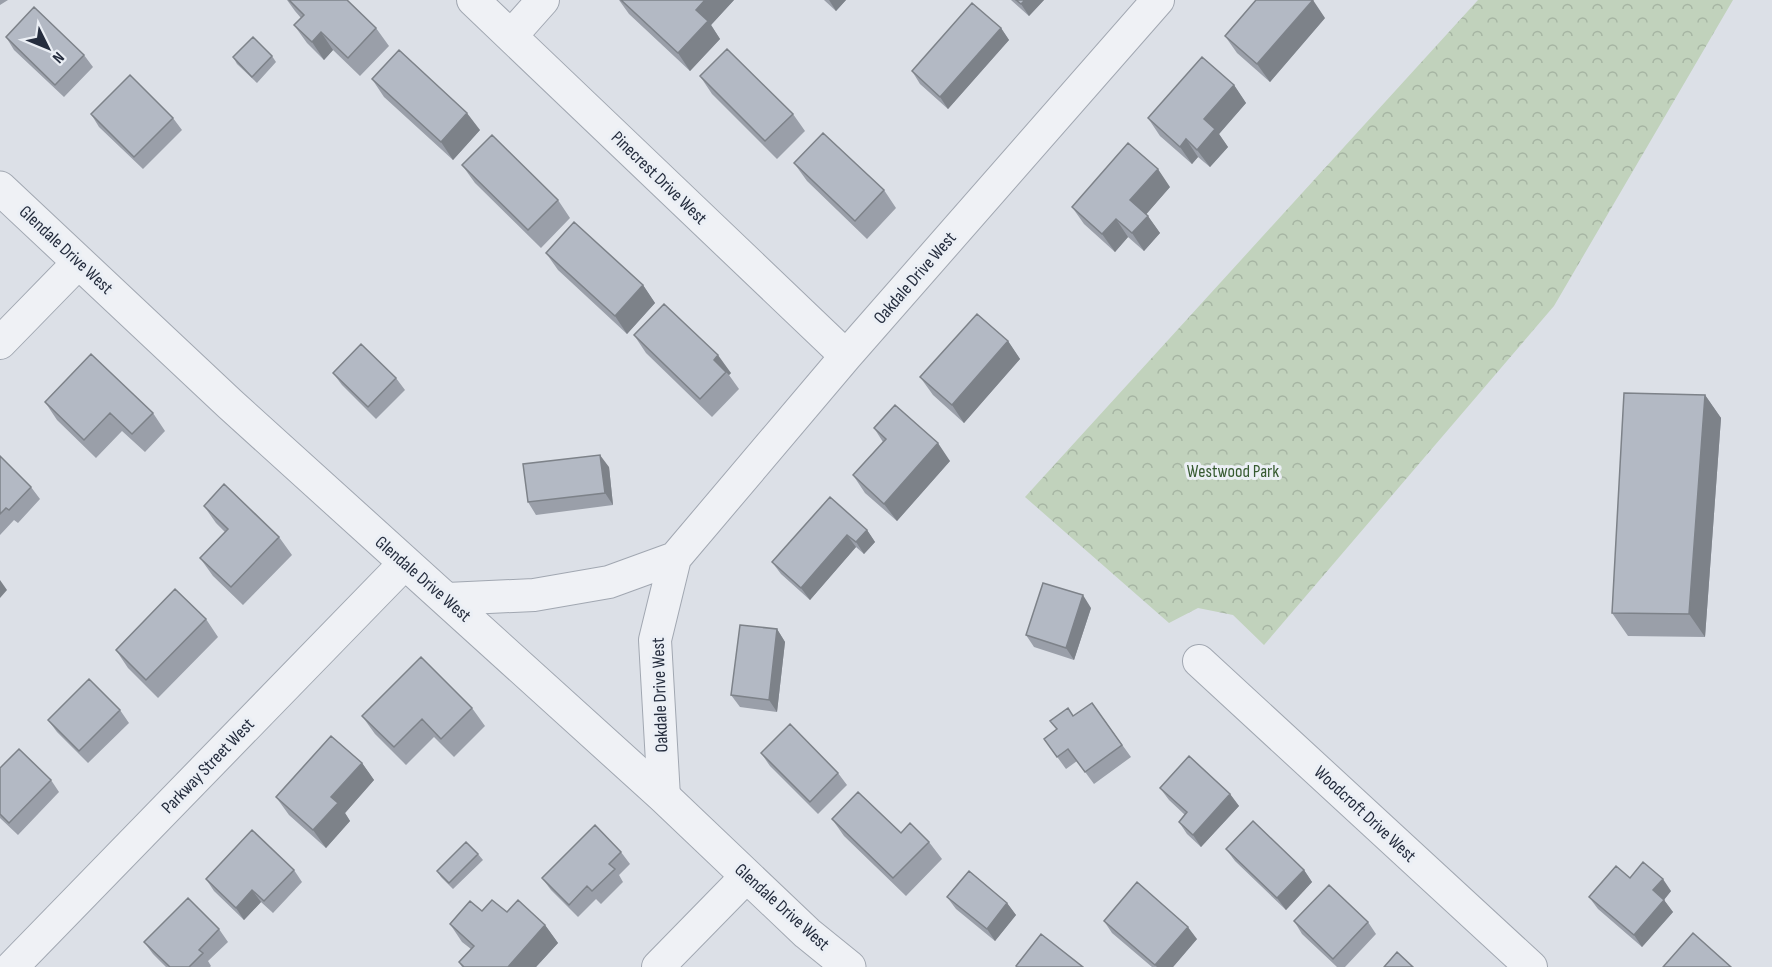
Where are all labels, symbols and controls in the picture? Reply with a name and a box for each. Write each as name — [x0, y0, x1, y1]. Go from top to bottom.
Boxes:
north arrow — [18, 18, 78, 78]
text: N — [48, 48, 68, 67]
street label: Pinecrest Drive West — [607, 127, 712, 229]
street label: Glendale Drive West — [15, 201, 117, 299]
street label: Oakdale Drive West — [869, 227, 961, 328]
park label: Westwood Park — [1187, 461, 1279, 482]
street label: Glendale Drive West — [371, 532, 476, 627]
street label: Oakdale Drive West — [647, 637, 673, 753]
street label: Parkway Street West — [157, 714, 259, 818]
street label: Woodcroft Drive West — [1310, 761, 1421, 867]
street label: Glendale Drive West — [730, 859, 834, 955]

